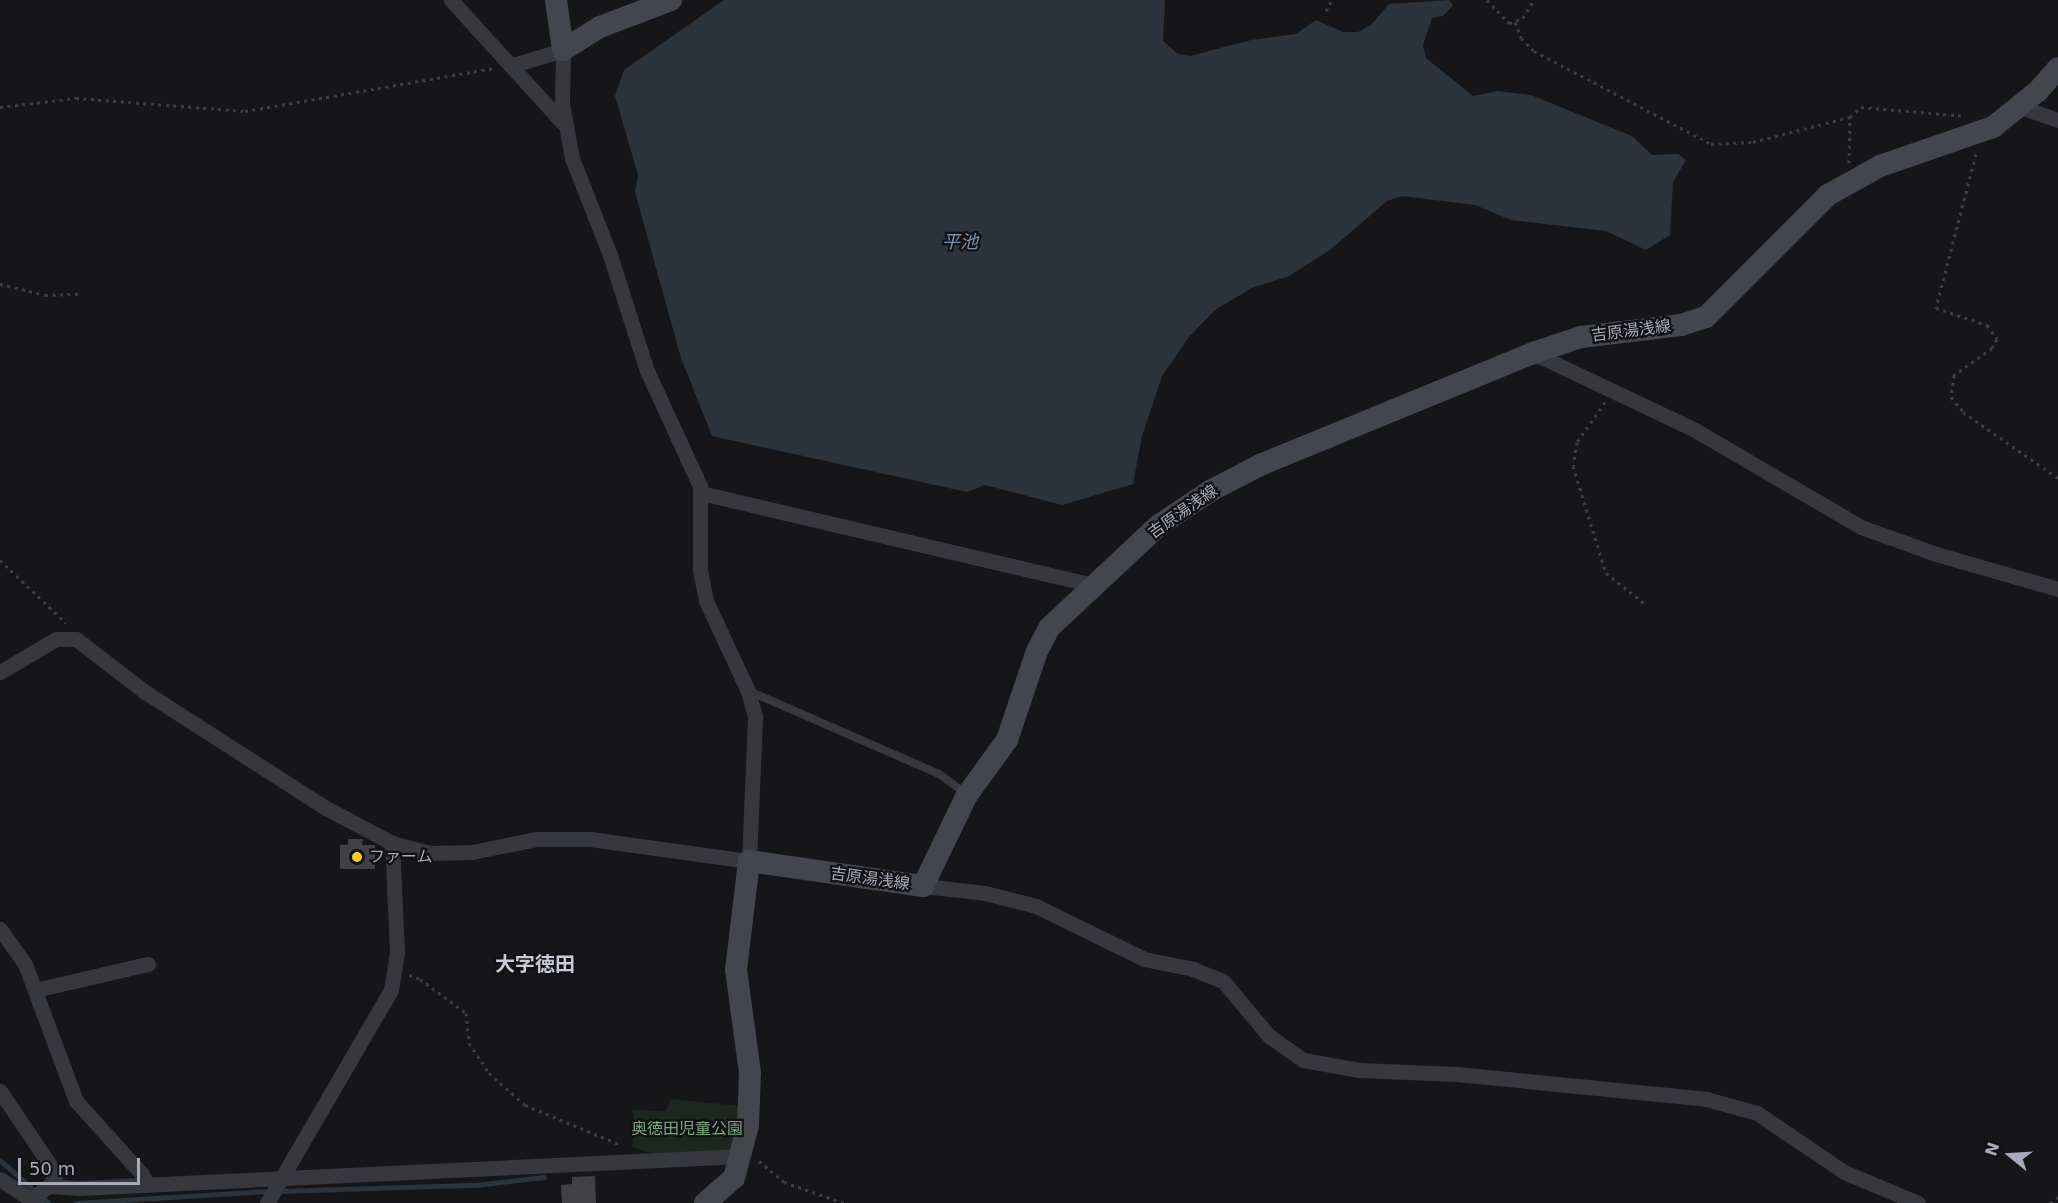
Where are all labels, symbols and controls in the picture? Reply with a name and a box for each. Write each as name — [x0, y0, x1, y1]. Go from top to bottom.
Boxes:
water label: 平池 — [942, 231, 978, 253]
street label: 吉原湯浅線 — [1590, 317, 1672, 345]
street label: 吉原湯浅線 — [1145, 481, 1221, 543]
place label: ファーム — [369, 847, 433, 867]
marker: ファーム — [350, 850, 364, 864]
street label: 吉原湯浅線 — [829, 864, 911, 894]
district label: 大字徳田 — [495, 952, 575, 976]
park label: 奥徳田児童公園 — [631, 1119, 743, 1139]
north arrow — [1980, 1125, 2040, 1185]
text: N — [1981, 1140, 2004, 1159]
scale bar — [21, 1146, 142, 1184]
text: 50 m — [29, 1158, 75, 1179]

